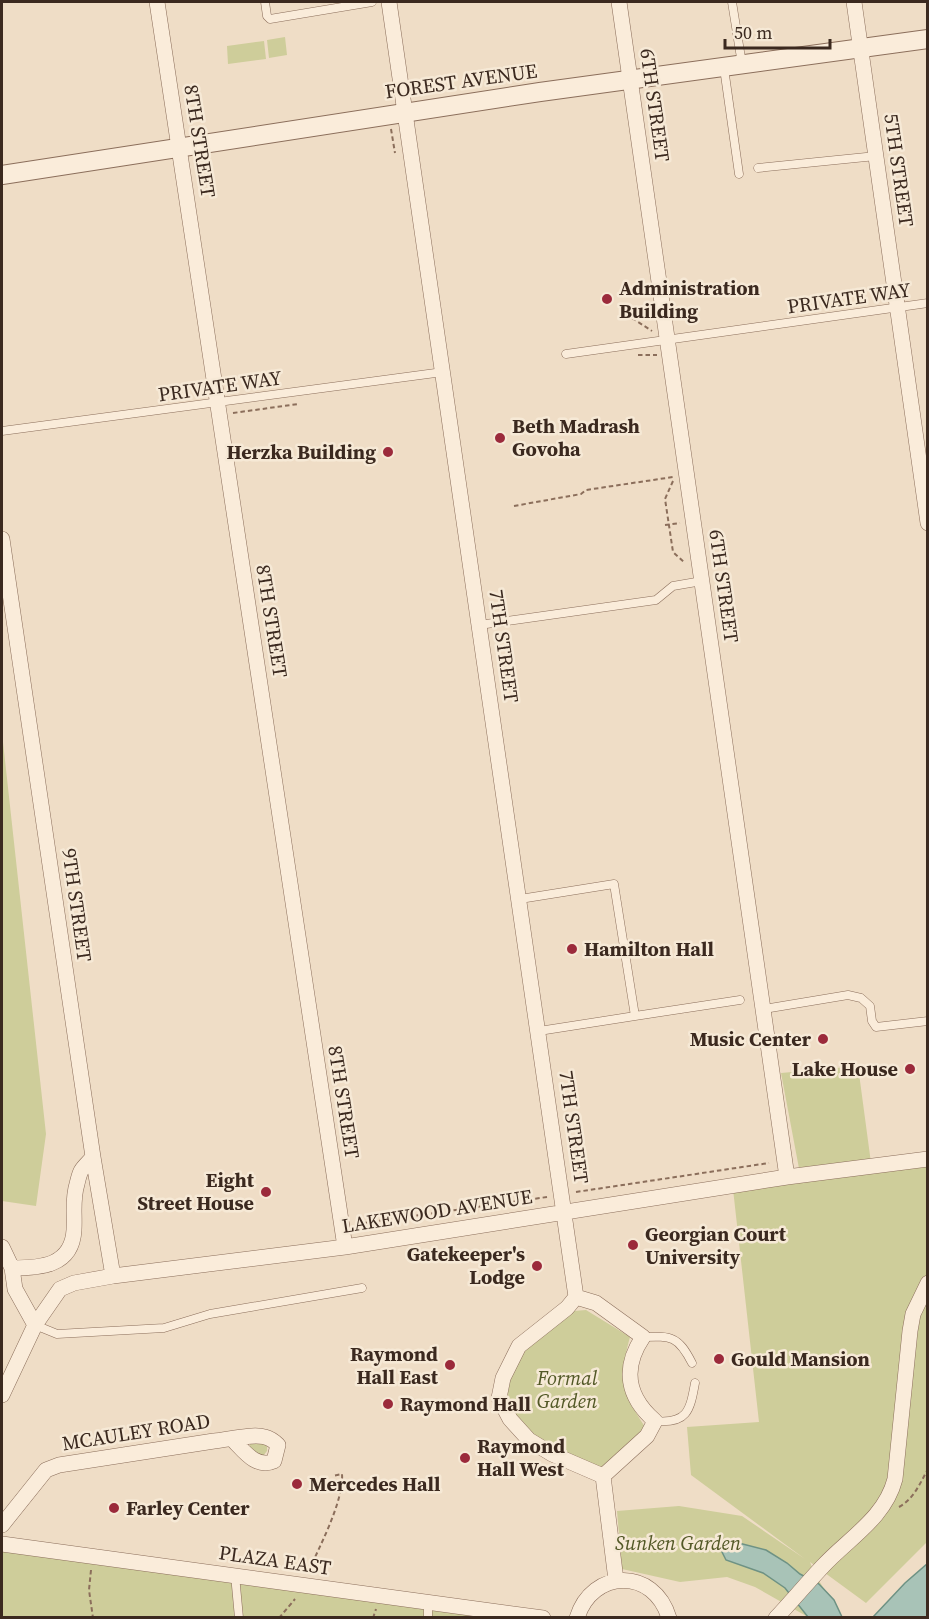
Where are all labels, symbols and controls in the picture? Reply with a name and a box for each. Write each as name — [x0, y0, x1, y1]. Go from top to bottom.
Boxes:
scale bar — [725, 12, 830, 50]
text: 50 m — [734, 20, 772, 45]
street label: 6TH STREET — [633, 47, 677, 163]
street label: FOREST AVENUE — [383, 56, 539, 106]
street label: 8TH STREET — [177, 83, 223, 199]
street label: 5TH STREET — [877, 112, 921, 228]
place label: Administration Building — [619, 274, 760, 325]
street label: PRIVATE WAY — [785, 275, 913, 321]
marker: Administration Building — [600, 292, 614, 306]
street label: PRIVATE WAY — [156, 363, 284, 409]
place label: Beth Madrash Govoha — [512, 412, 640, 463]
marker: Beth Madrash Govoha — [493, 431, 507, 445]
place label: Herzka Building — [226, 438, 376, 466]
marker: Herzka Building — [381, 445, 395, 459]
street label: 6TH STREET — [702, 528, 746, 644]
street label: 8TH STREET — [249, 563, 295, 679]
street label: 7TH STREET — [482, 588, 526, 704]
street label: 9TH STREET — [55, 847, 99, 963]
place label: Hamilton Hall — [584, 935, 714, 963]
marker: Hamilton Hall — [565, 942, 579, 956]
place label: Music Center — [690, 1025, 812, 1053]
marker: Music Center — [816, 1032, 830, 1046]
street label: 8TH STREET — [321, 1044, 367, 1160]
place label: Lake House — [792, 1055, 898, 1083]
marker: Lake House — [903, 1062, 917, 1076]
street label: 7TH STREET — [552, 1069, 596, 1185]
place label: Eight Street House — [137, 1166, 255, 1217]
street label: LAKEWOOD AVENUE — [340, 1182, 534, 1240]
marker: Eight Street House — [259, 1185, 273, 1199]
place label: Georgian Court University — [645, 1220, 787, 1271]
marker: Georgian Court University — [626, 1238, 640, 1252]
place label: Gatekeeper's Lodge — [407, 1240, 525, 1291]
marker: Gatekeeper's Lodge — [530, 1259, 544, 1273]
place label: Raymond Hall East — [350, 1340, 439, 1391]
place label: Gould Mansion — [731, 1345, 870, 1373]
marker: Gould Mansion — [712, 1352, 726, 1366]
marker: Raymond Hall East — [443, 1358, 457, 1372]
park label: Formal Garden — [536, 1364, 598, 1415]
place label: Raymond Hall — [400, 1390, 531, 1418]
marker: Raymond Hall — [381, 1397, 395, 1411]
street label: MCAULEY ROAD — [60, 1406, 212, 1458]
place label: Raymond Hall West — [477, 1432, 565, 1483]
marker: Raymond Hall West — [458, 1451, 472, 1465]
place label: Mercedes Hall — [309, 1470, 440, 1498]
marker: Mercedes Hall — [290, 1477, 304, 1491]
place label: Farley Center — [126, 1494, 250, 1522]
marker: Farley Center — [107, 1501, 121, 1515]
park label: Sunken Garden — [615, 1529, 742, 1557]
street label: PLAZA EAST — [217, 1538, 333, 1582]

